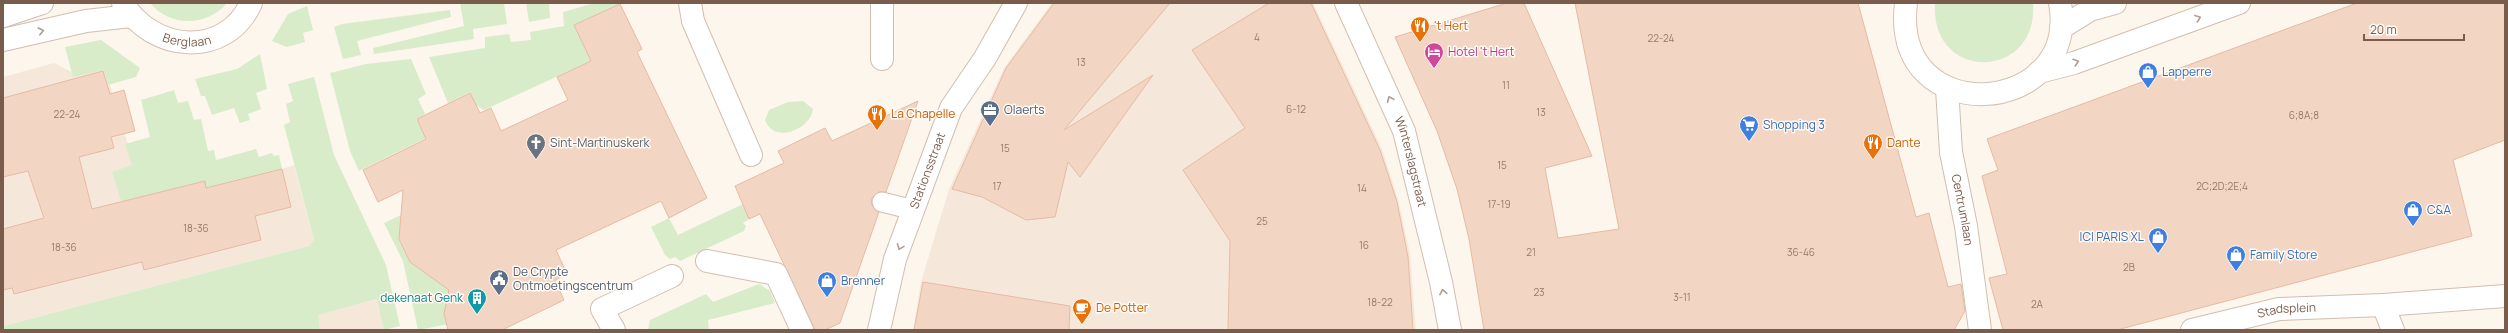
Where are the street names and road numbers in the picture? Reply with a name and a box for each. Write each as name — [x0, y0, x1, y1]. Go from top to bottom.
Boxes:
street label: Berglaan — [161, 29, 213, 50]
street label: Winterslagstraat — [1391, 114, 1431, 209]
street label: Stationsstraat — [905, 130, 949, 211]
street label: Centrumlaan — [1948, 173, 1978, 247]
street label: Stadsplein — [2255, 299, 2316, 322]

